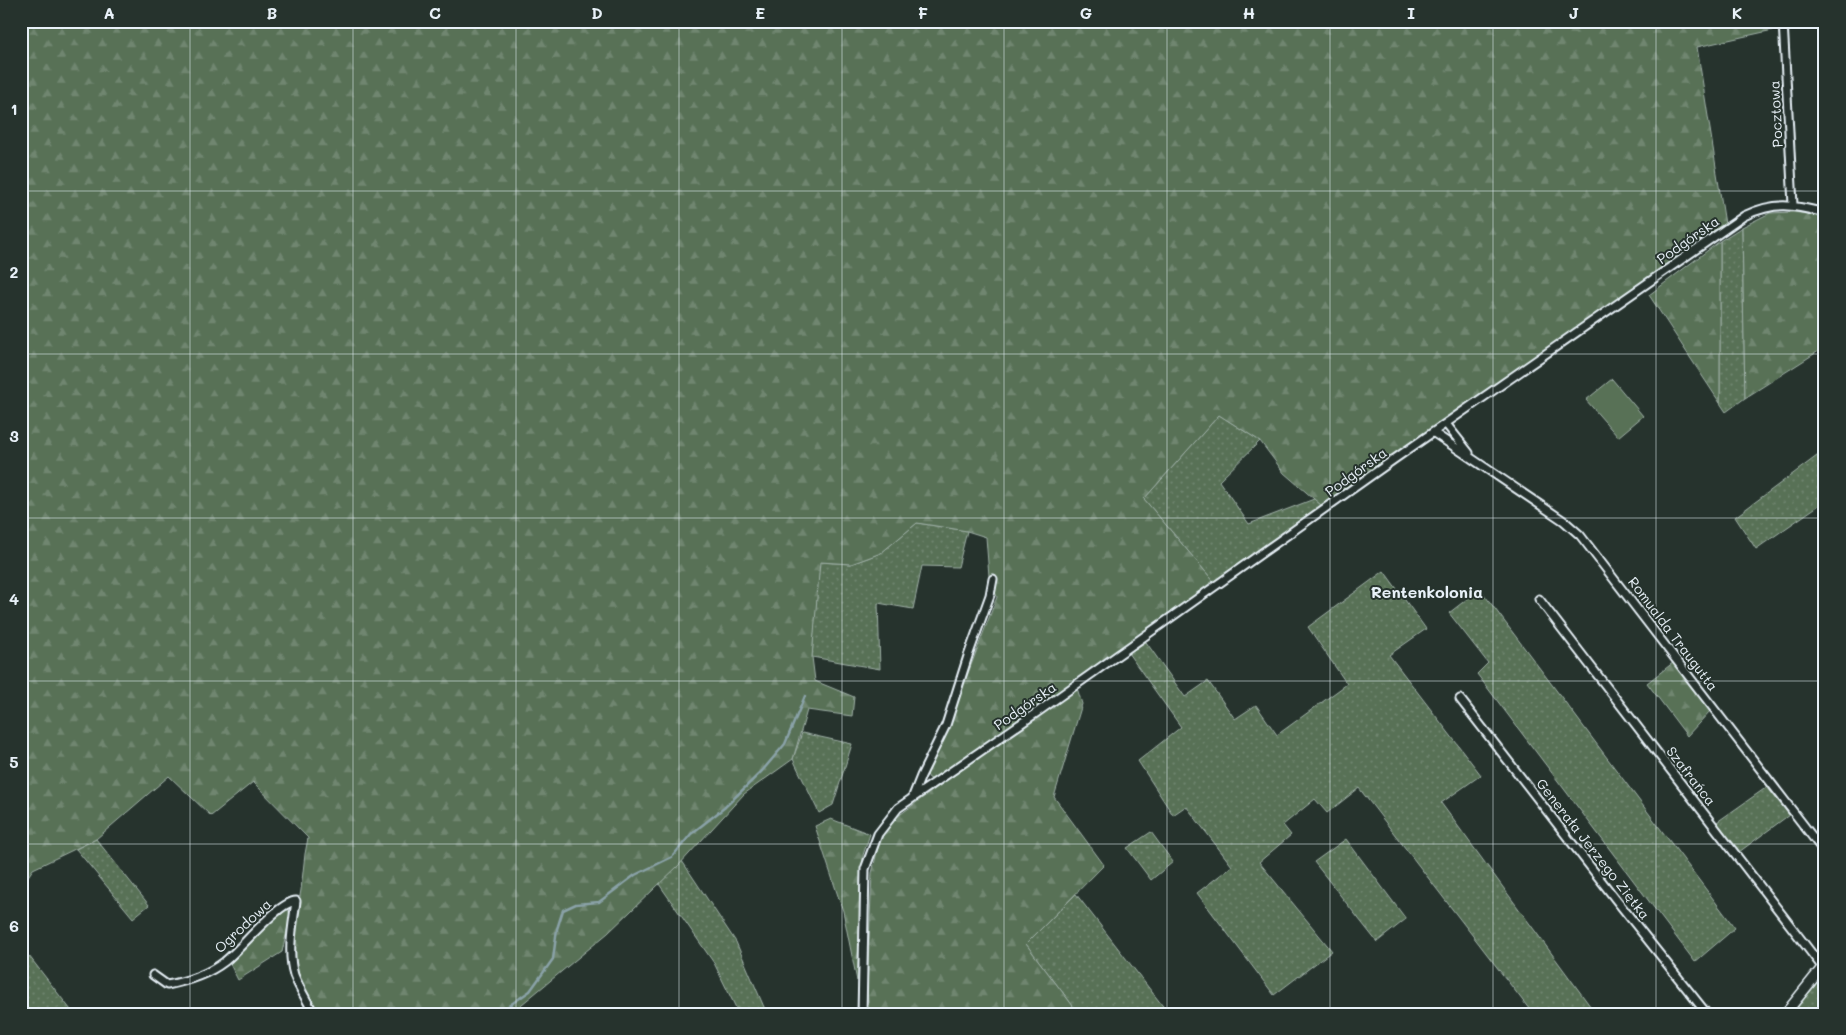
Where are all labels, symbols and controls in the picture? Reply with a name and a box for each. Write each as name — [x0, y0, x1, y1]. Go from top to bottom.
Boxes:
text: A — [103, 2, 115, 23]
text: B — [267, 2, 277, 23]
text: C — [429, 2, 441, 23]
text: D — [591, 2, 603, 23]
text: E — [755, 2, 765, 23]
text: F — [918, 2, 928, 23]
text: G — [1080, 2, 1092, 23]
text: H — [1243, 2, 1255, 23]
text: I — [1407, 2, 1415, 23]
text: J — [1569, 2, 1579, 23]
text: K — [1732, 2, 1742, 23]
street label: Pocztowa — [1764, 80, 1787, 148]
text: 1 — [10, 98, 18, 119]
street label: Podgórska — [1653, 211, 1723, 268]
text: 2 — [10, 261, 19, 282]
text: 3 — [9, 425, 19, 446]
street label: Podgórska — [1321, 443, 1390, 500]
street label: Romualda Traugutta — [1624, 573, 1723, 695]
district label: Rentenkolonia — [1371, 581, 1483, 602]
text: 4 — [9, 588, 19, 609]
street label: Podgórska — [990, 677, 1060, 734]
street label: Szafrańca — [1662, 742, 1721, 809]
text: 5 — [9, 751, 19, 772]
street label: Generała Jerzego Ziętka — [1532, 774, 1655, 923]
street label: Ogrodowa — [210, 894, 275, 957]
text: 6 — [9, 915, 19, 936]

